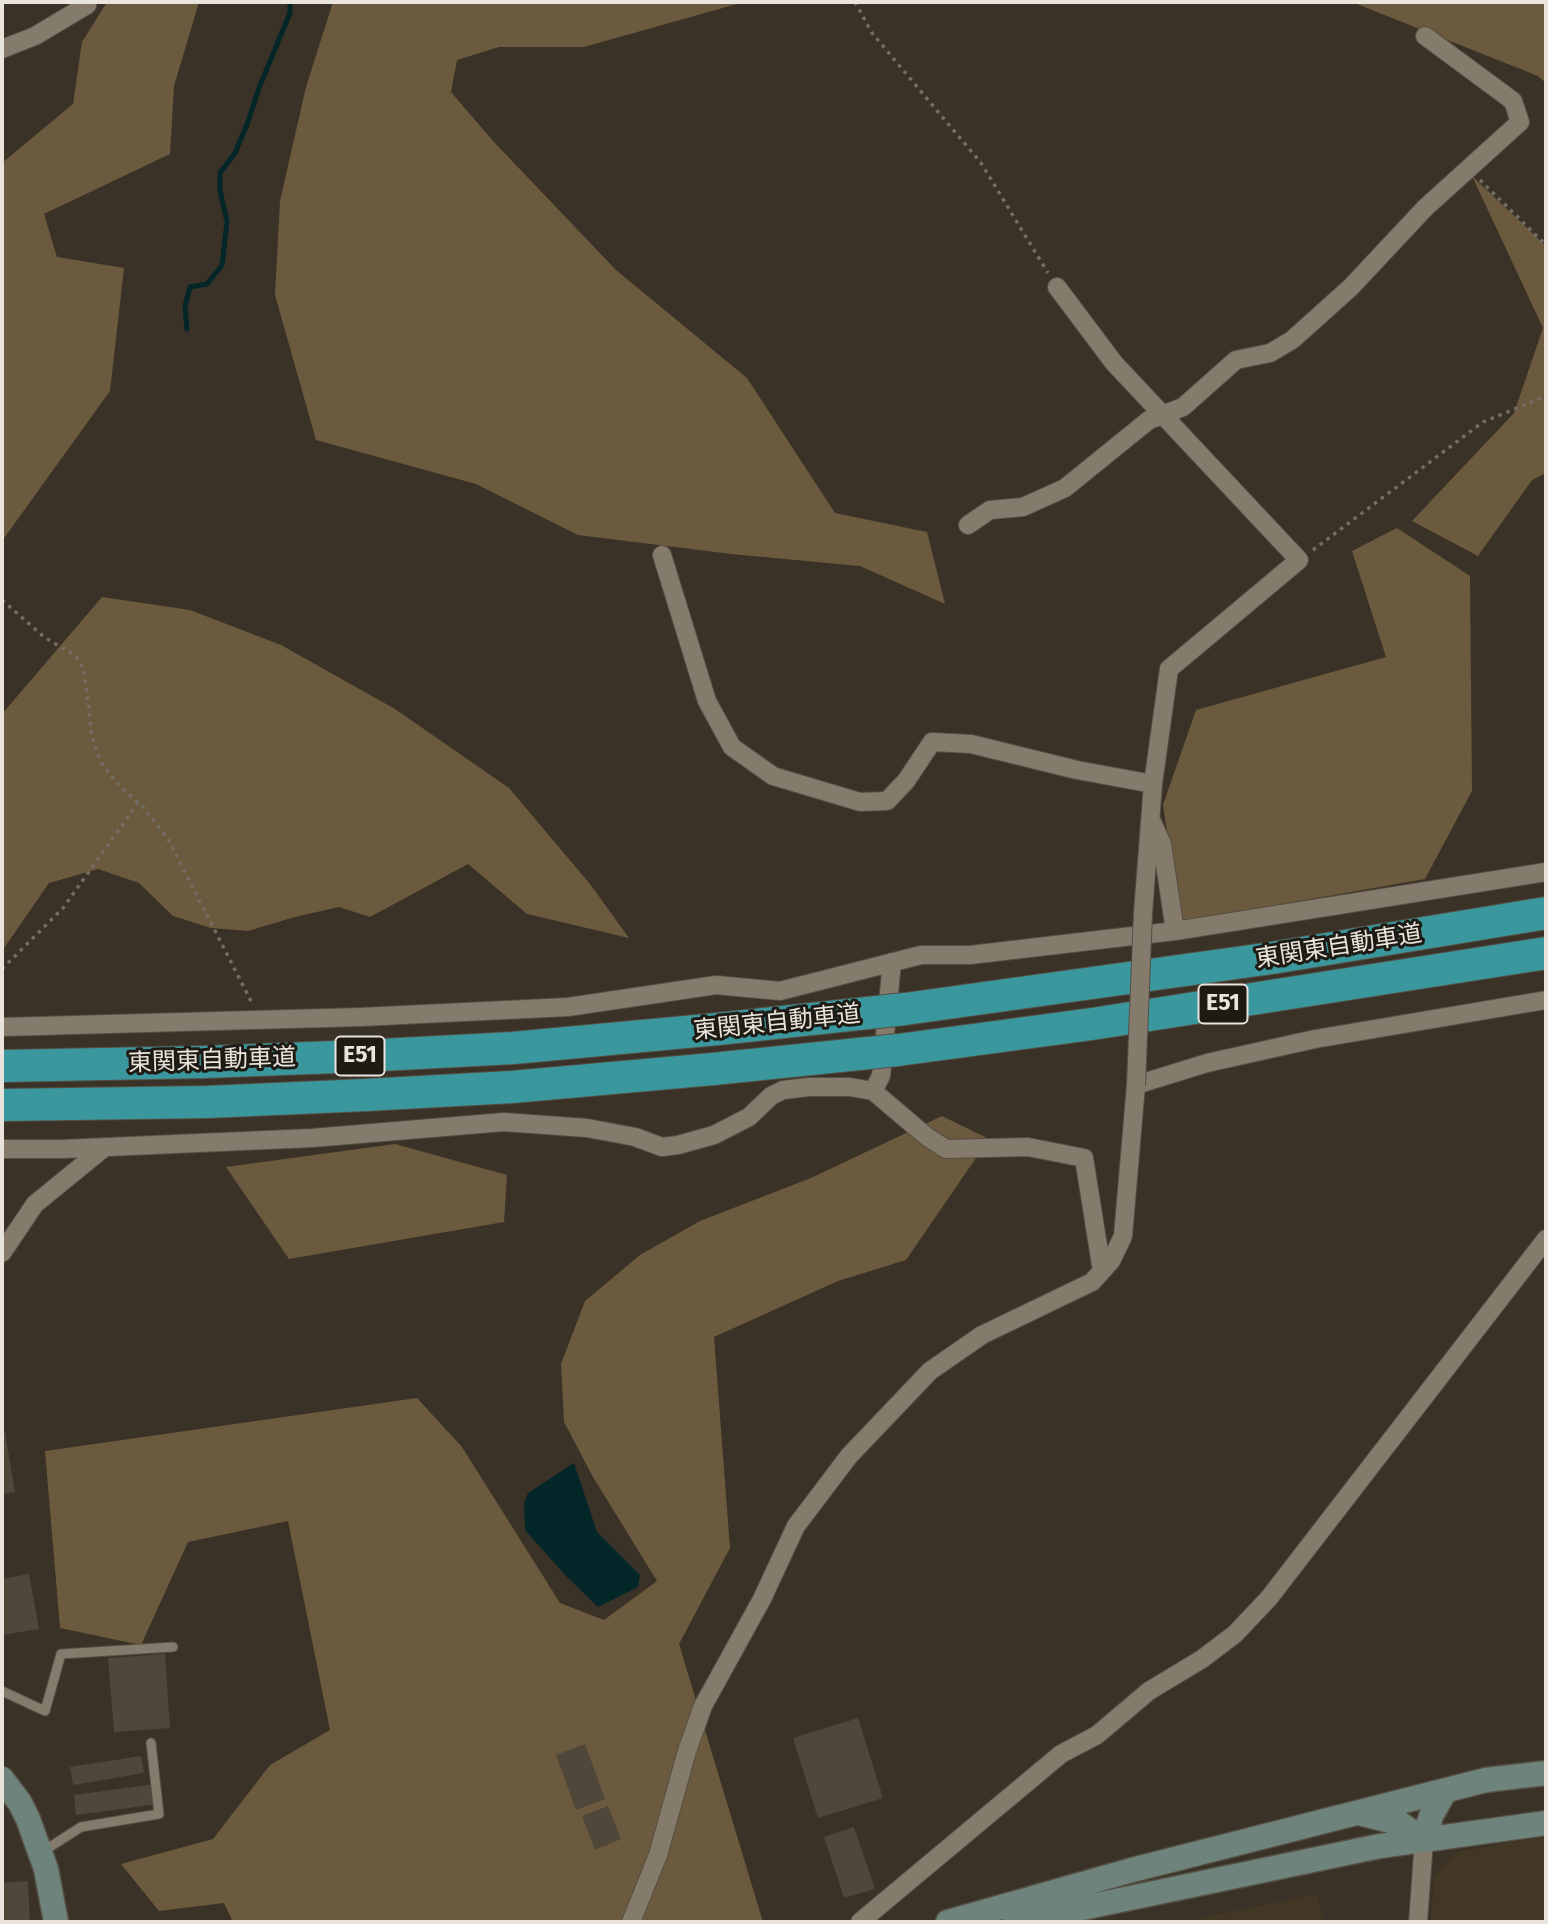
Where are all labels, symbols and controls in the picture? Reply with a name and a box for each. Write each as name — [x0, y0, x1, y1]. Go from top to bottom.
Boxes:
street label: 東関東自動車道 — [1254, 920, 1424, 974]
road number: E51 — [1198, 984, 1248, 1023]
street label: 東関東自動車道 — [692, 1000, 862, 1046]
road number: E51 — [336, 1036, 384, 1076]
street label: 東関東自動車道 — [128, 1044, 296, 1078]

